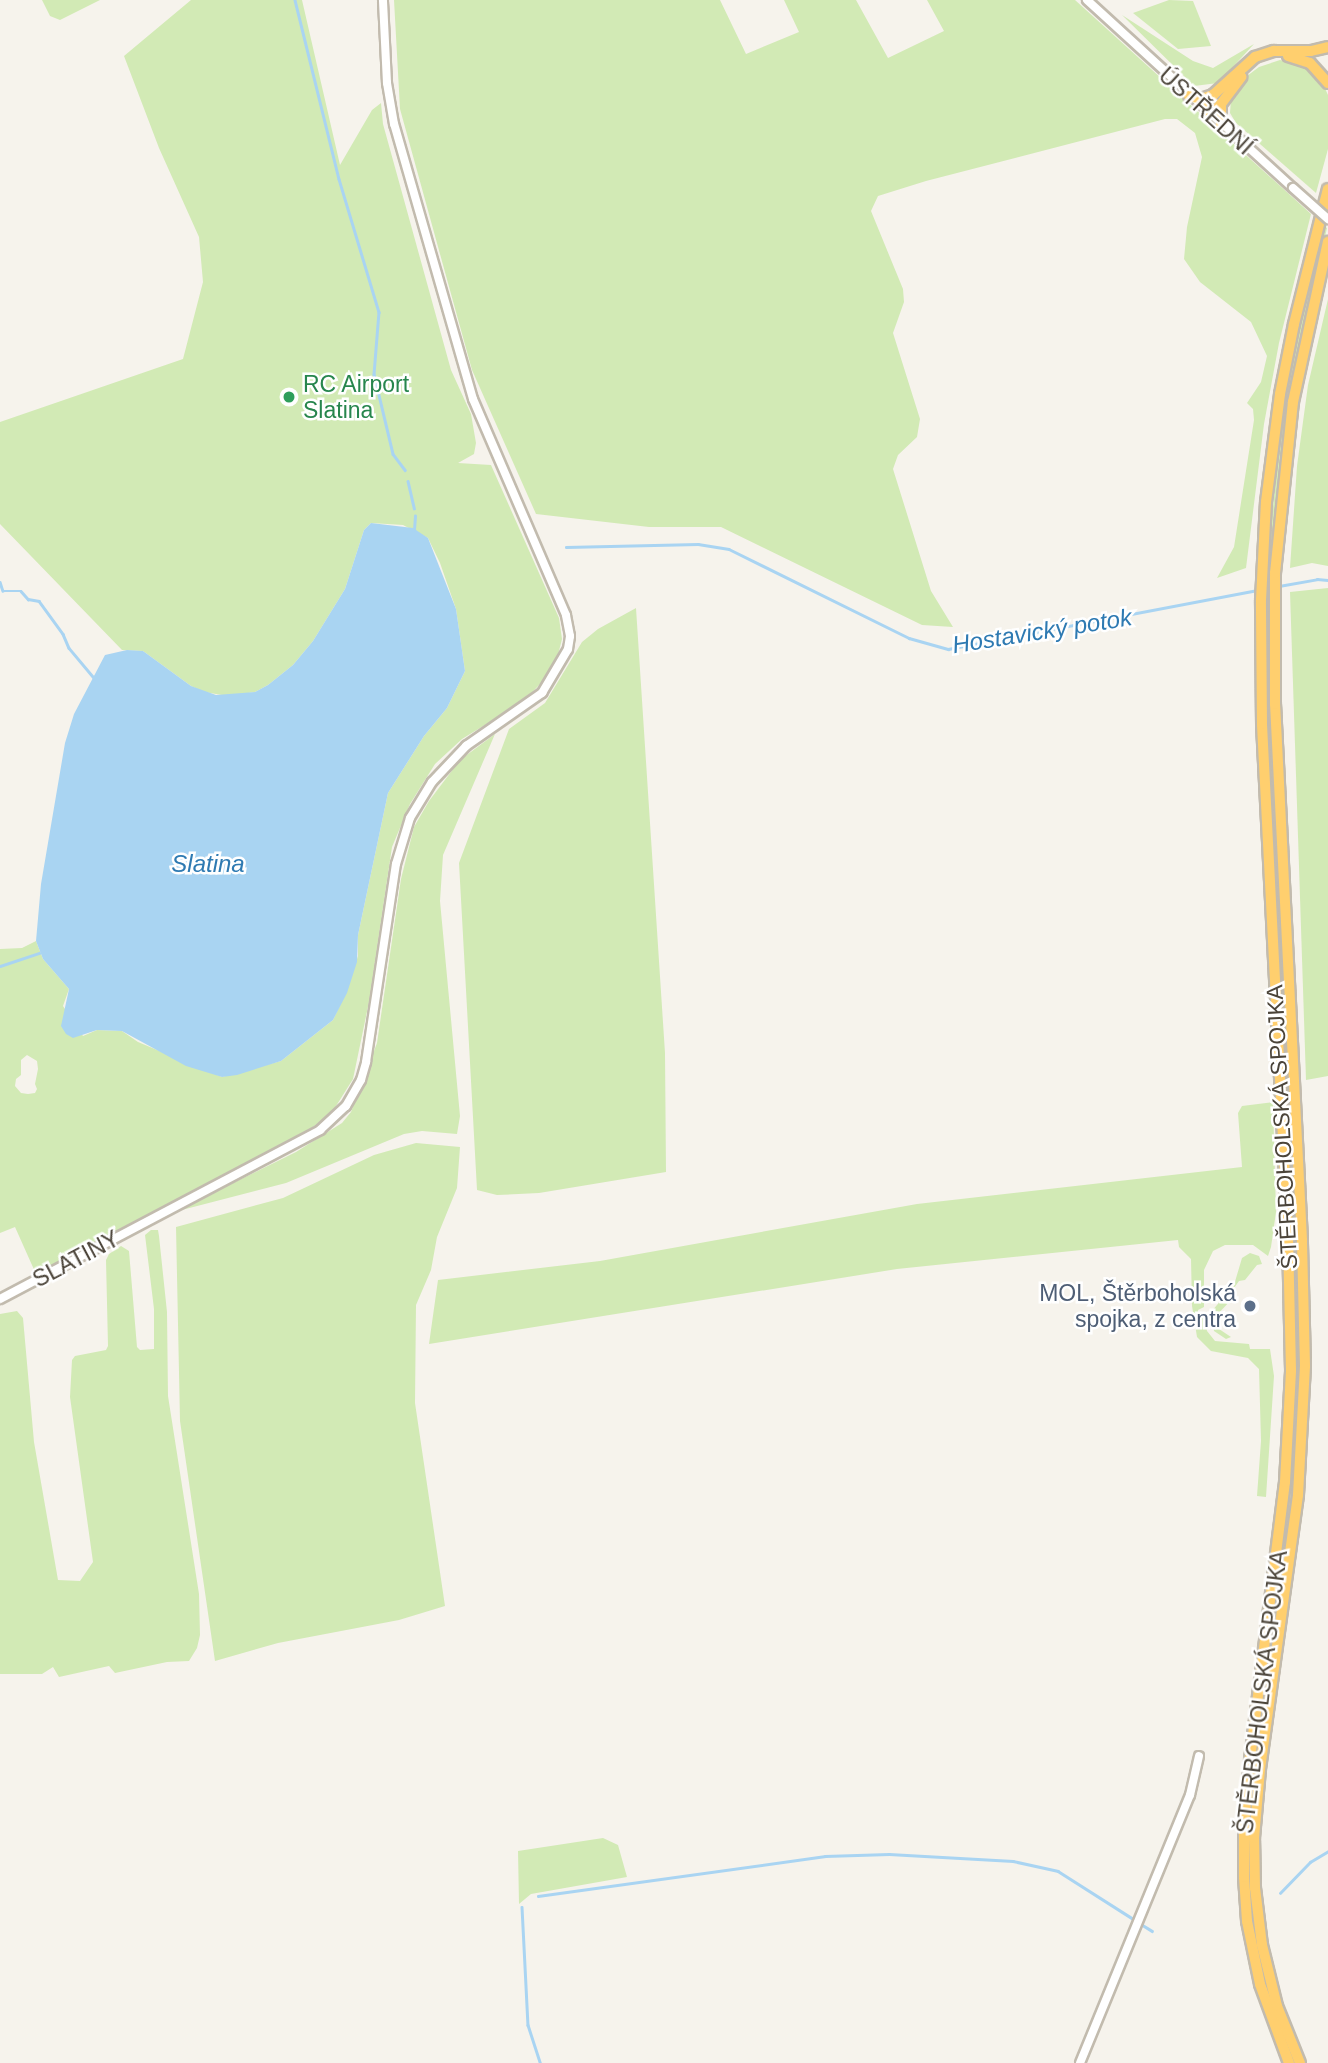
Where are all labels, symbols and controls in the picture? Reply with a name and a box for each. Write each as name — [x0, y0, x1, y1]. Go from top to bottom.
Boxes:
street label: ÚSTŘEDNÍ — [1153, 61, 1259, 161]
place label: RC Airport Slatina — [303, 370, 410, 424]
marker: RC Airport Slatina — [281, 389, 297, 405]
water label: Hostavický potok — [950, 603, 1134, 659]
water label: Slatina — [171, 850, 245, 878]
street label: ŠTĚRBOHOLSKÁ SPOJKA — [1261, 984, 1303, 1270]
street label: SLATINY — [28, 1225, 124, 1293]
place label: MOL, Štěrboholská spojka, z centra — [1039, 1279, 1236, 1333]
marker: MOL, Štěrboholská spojka, z centra — [1242, 1298, 1258, 1314]
street label: ŠTĚRBOHOLSKÁ SPOJKA — [1231, 1549, 1293, 1835]

